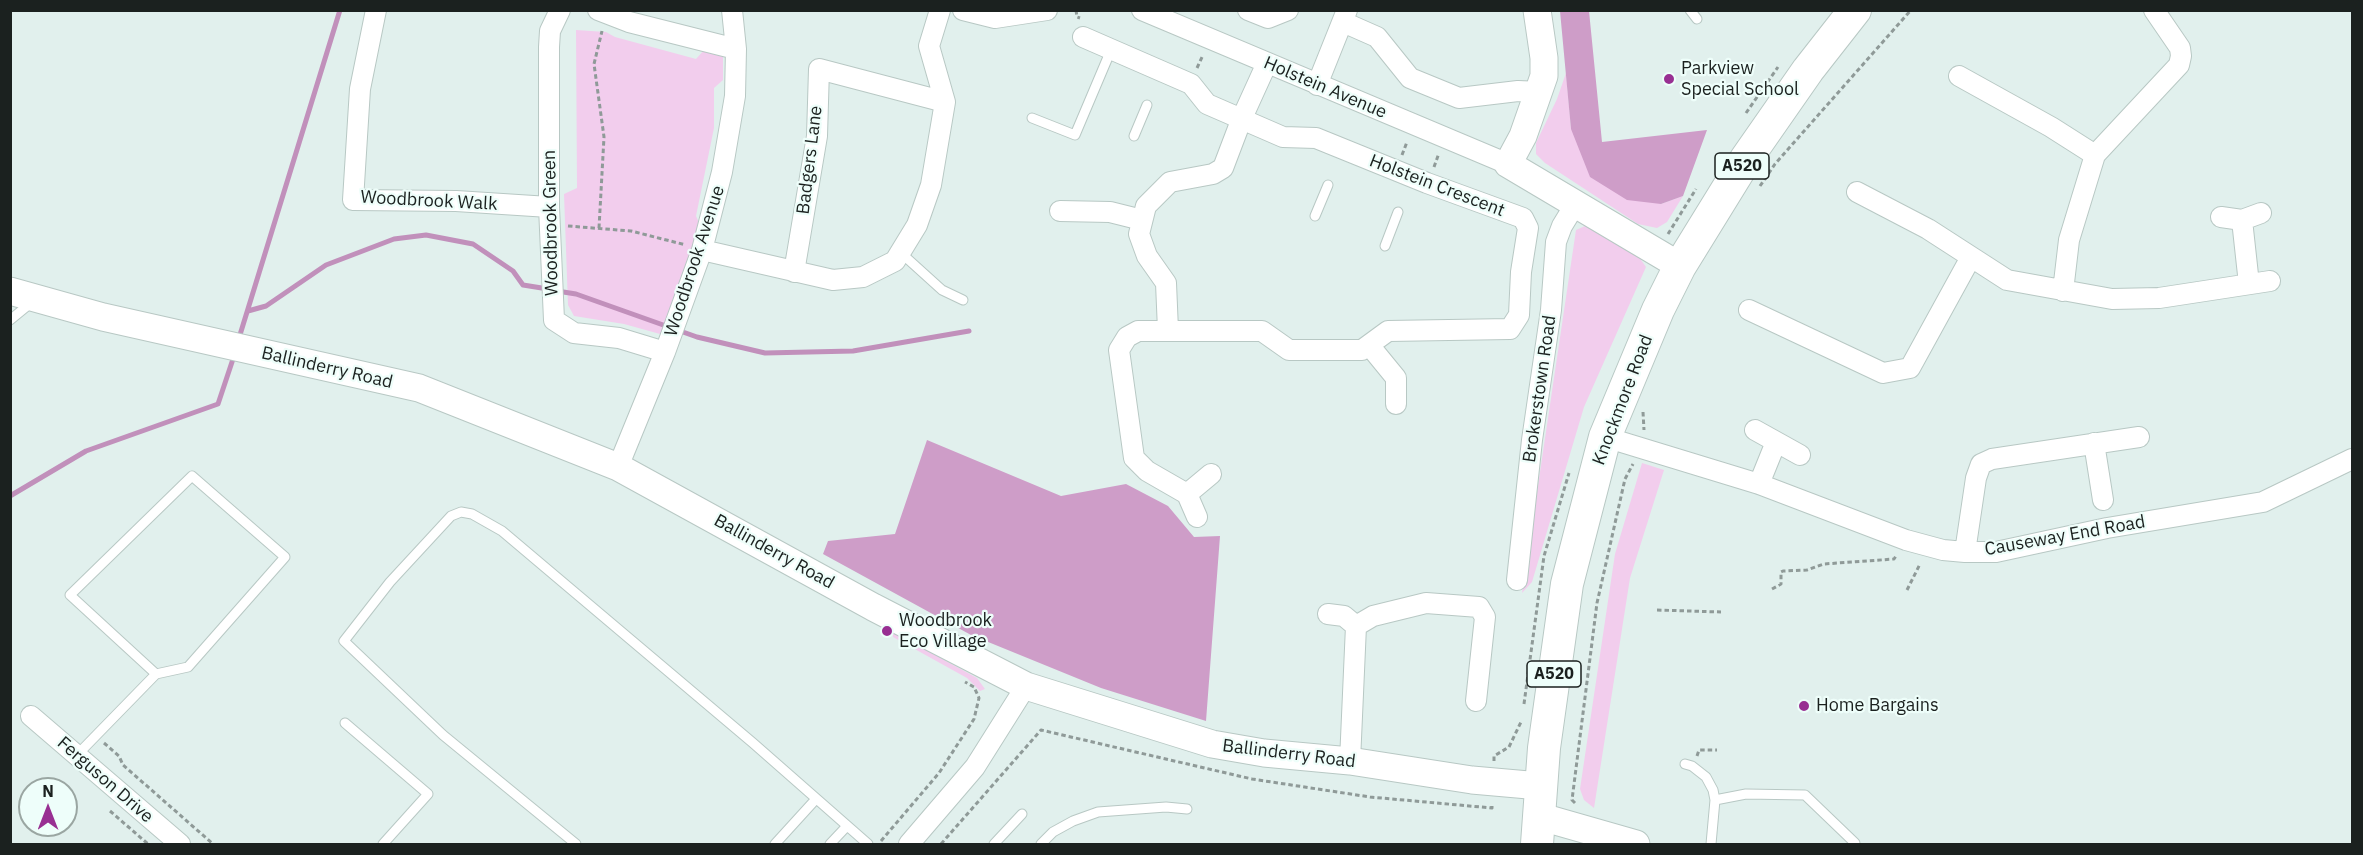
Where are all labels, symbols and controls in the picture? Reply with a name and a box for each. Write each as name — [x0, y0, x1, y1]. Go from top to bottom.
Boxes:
street label: Holstein Avenue — [1260, 52, 1390, 124]
place label: Parkview Special School — [1681, 58, 1799, 100]
marker: Parkview Special School — [1662, 72, 1676, 86]
street label: Badgers Lane — [793, 104, 827, 216]
street label: Woodbrook Green — [539, 150, 563, 296]
street label: Holstein Crescent — [1366, 150, 1508, 222]
road number: A520 — [1715, 153, 1769, 179]
street label: Woodbrook Avenue — [660, 183, 730, 339]
street label: Woodbrook Walk — [360, 187, 498, 215]
street label: Brokerstown Road — [1519, 314, 1561, 464]
street label: Knockmore Road — [1588, 332, 1658, 468]
street label: Ballinderry Road — [259, 342, 395, 394]
street label: Ballinderry Road — [710, 510, 838, 594]
street label: Causeway End Road — [1983, 511, 2147, 561]
place label: Woodbrook Eco Village — [899, 610, 992, 652]
marker: Woodbrook Eco Village — [880, 624, 894, 638]
road number: A520 — [1527, 661, 1581, 687]
place label: Home Bargains — [1816, 695, 1939, 717]
marker: Home Bargains — [1797, 699, 1811, 713]
street label: Ferguson Drive — [52, 732, 158, 828]
street label: Ballinderry Road — [1221, 735, 1357, 773]
north arrow — [18, 777, 78, 837]
text: N — [42, 781, 54, 801]

